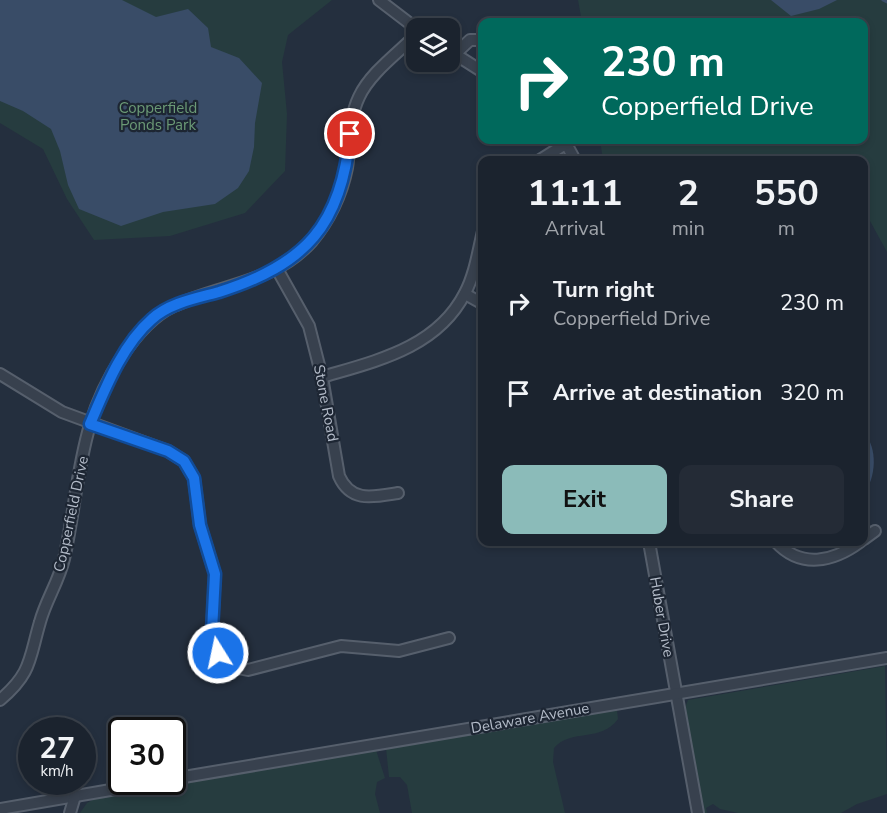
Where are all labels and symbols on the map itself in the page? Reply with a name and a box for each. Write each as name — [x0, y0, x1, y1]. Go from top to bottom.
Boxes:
park label: Copperfield Ponds Park — [119, 98, 197, 135]
pin — [324, 108, 375, 159]
street label: Stone Road — [309, 363, 343, 443]
street label: Copperfield Drive — [49, 454, 93, 574]
street label: Huber Drive — [645, 575, 679, 659]
position arrow — [186, 621, 250, 685]
street label: Delaware Avenue — [469, 698, 591, 738]
speed limit sign: 30 — [108, 717, 186, 795]

